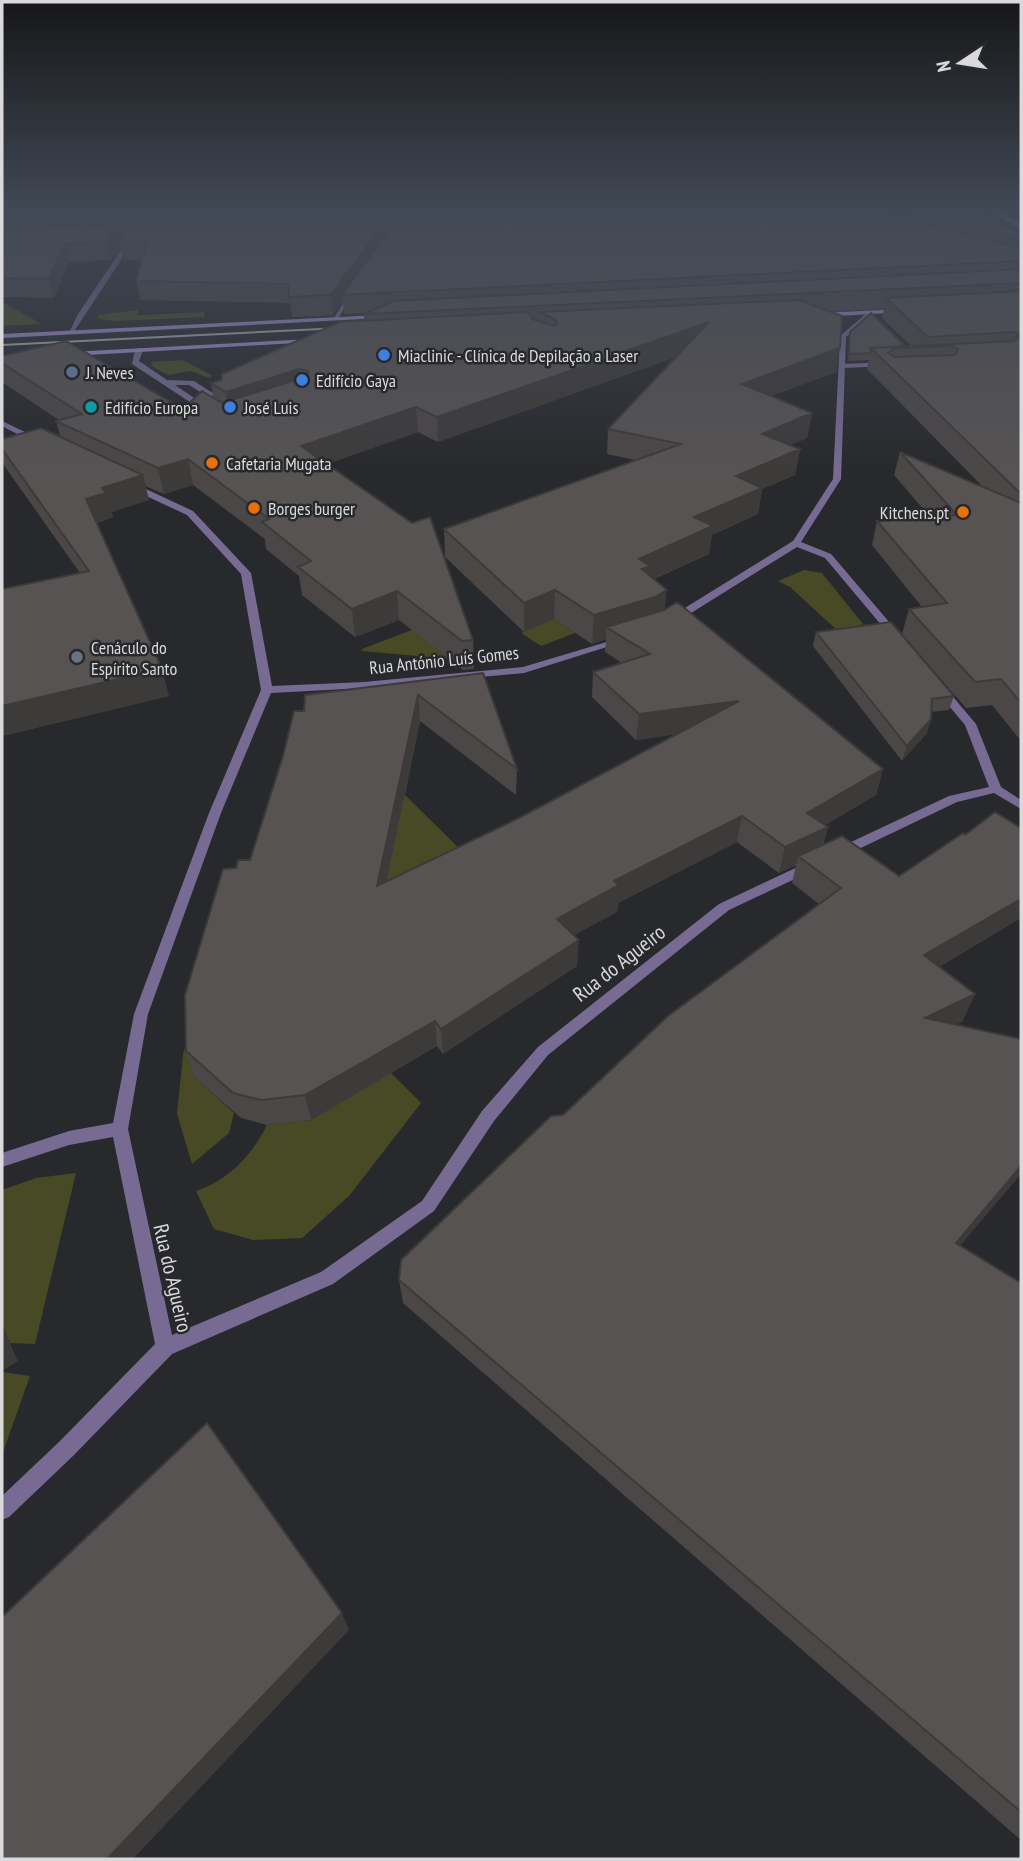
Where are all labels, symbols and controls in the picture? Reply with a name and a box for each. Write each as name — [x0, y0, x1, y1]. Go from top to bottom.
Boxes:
north arrow — [925, 28, 995, 98]
text: N — [931, 59, 956, 74]
place label: Miaclinic - Clínica de Depilação a Laser — [398, 344, 638, 367]
marker: Miaclinic - Clínica de Depilação a Laser — [376, 347, 392, 363]
place label: J. Neves — [85, 361, 133, 384]
marker: J. Neves — [64, 364, 80, 380]
place label: Edifício Gaya — [316, 369, 396, 392]
marker: Edifício Gaya — [294, 372, 310, 388]
place label: Edifício Europa — [105, 396, 198, 419]
place label: José Luis — [243, 396, 298, 419]
marker: Edifício Europa — [83, 399, 99, 415]
marker: José Luis — [222, 399, 238, 415]
place label: Cafetaria Mugata — [226, 452, 332, 475]
marker: Cafetaria Mugata — [204, 455, 220, 471]
place label: Borges burger — [268, 497, 355, 520]
marker: Borges burger — [246, 500, 262, 516]
place label: Kitchens.pt — [880, 501, 949, 524]
marker: Kitchens.pt — [955, 504, 971, 520]
place label: Cenáculo do Espírito Santo — [91, 636, 177, 680]
street label: Rua António Luís Gomes — [368, 641, 520, 679]
marker: Cenáculo do Espírito Santo — [69, 649, 85, 665]
street label: Rua do Agueiro — [567, 918, 671, 1008]
street label: Rua do Agueiro — [147, 1221, 199, 1335]

